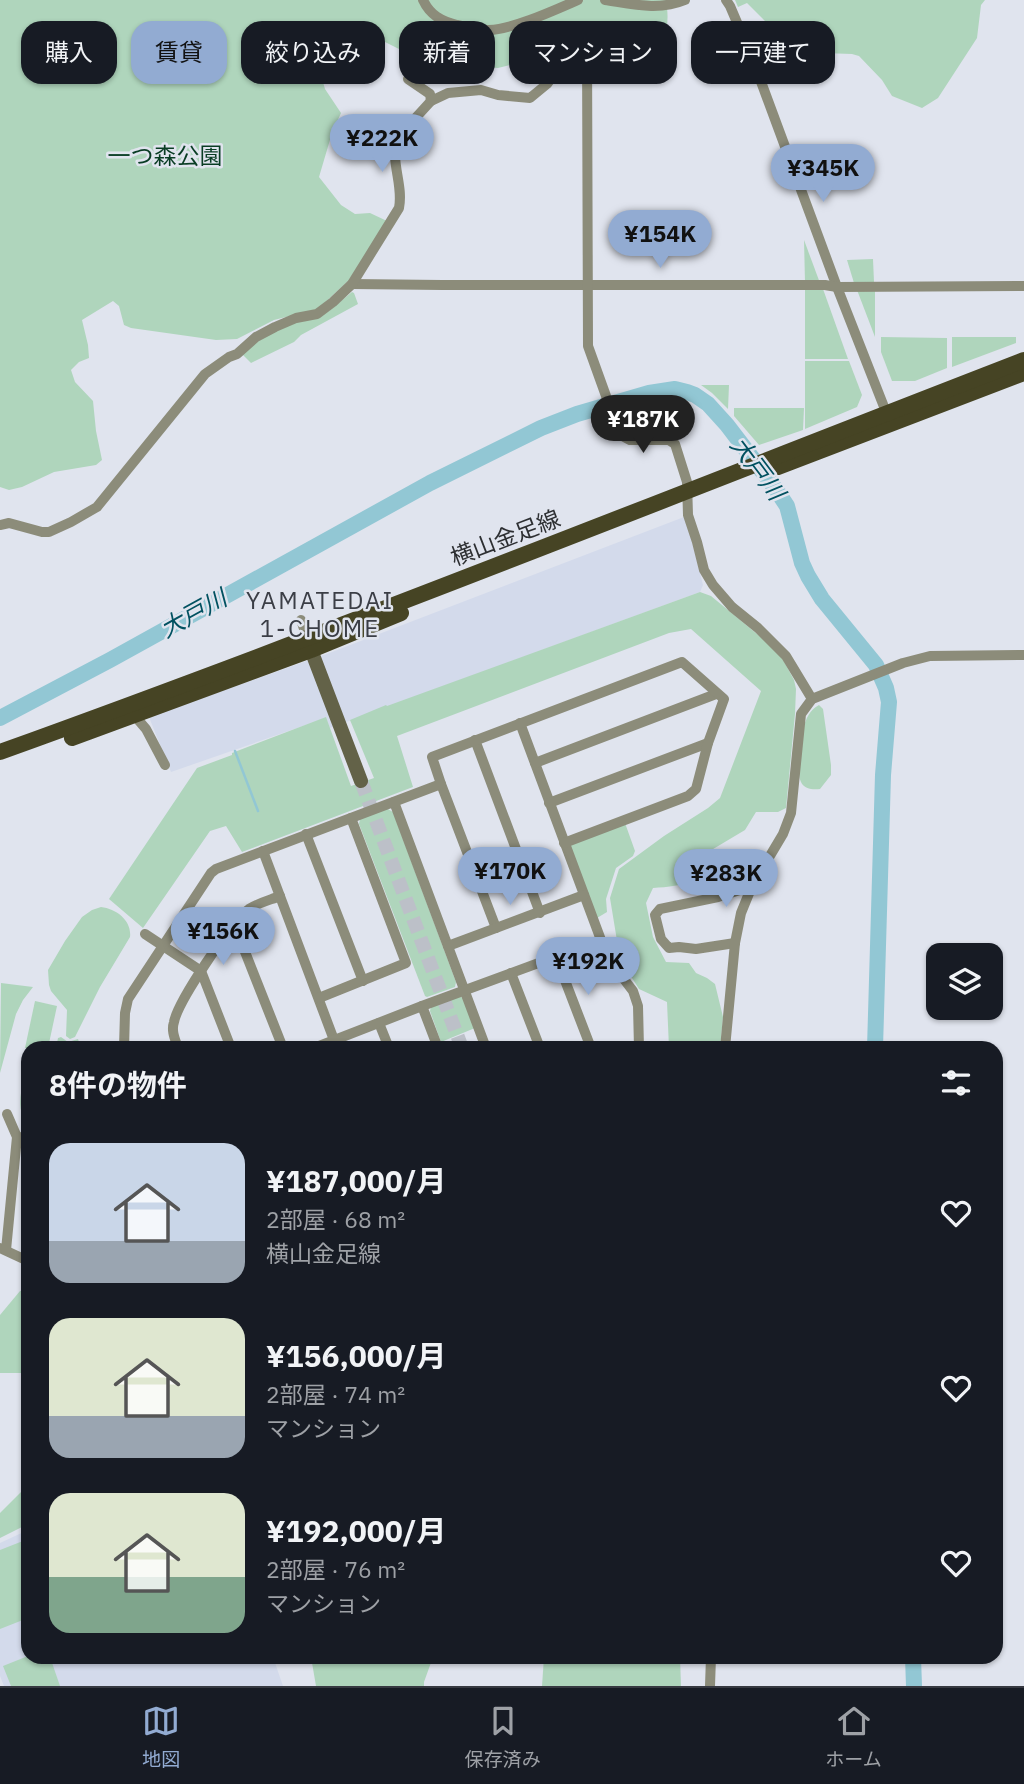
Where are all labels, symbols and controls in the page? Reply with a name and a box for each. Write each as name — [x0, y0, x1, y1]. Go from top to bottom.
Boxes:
chip: 購入 — [21, 21, 117, 84]
chip: 賃貸 — [131, 21, 227, 84]
chip: 絞り込み — [241, 21, 385, 84]
chip: 新着 — [399, 21, 495, 84]
chip: マンション — [509, 21, 677, 84]
chip: 一戸建て — [691, 21, 835, 84]
pin: ¥222K — [333, 114, 431, 174]
text: ¥222K — [346, 122, 418, 152]
park label: 一つ森公園 — [108, 140, 223, 170]
pin: ¥345K — [774, 144, 872, 204]
text: ¥345K — [787, 152, 859, 182]
pin: ¥154K — [611, 210, 709, 270]
text: ¥154K — [624, 218, 696, 248]
pin: ¥187K — [594, 396, 692, 455]
text: ¥187K — [607, 403, 679, 433]
water label: 大戸川 — [724, 430, 794, 509]
street label: 横山金足線 — [446, 502, 564, 572]
water label: 大戸川 — [154, 580, 235, 644]
district label: YAMATEDAI 1-CHOME — [246, 584, 394, 644]
pin: ¥170K — [461, 848, 559, 907]
pin: ¥283K — [677, 850, 775, 909]
text: ¥170K — [474, 855, 546, 885]
text: ¥283K — [690, 857, 762, 887]
pin: ¥156K — [174, 908, 272, 967]
text: ¥156K — [187, 915, 259, 945]
pin: ¥192K — [539, 937, 637, 997]
map controls — [926, 943, 1003, 1020]
button: layers — [926, 943, 1003, 1020]
text: ¥192K — [552, 945, 624, 975]
icon: filters — [937, 1064, 975, 1102]
text: 8件の物件 — [49, 1065, 187, 1104]
text: ¥187,000/月 — [266, 1161, 447, 1200]
icon: home — [105, 1171, 189, 1255]
icon: heart — [937, 1194, 975, 1232]
text: 2部屋 · 68 m² — [266, 1204, 405, 1234]
text: 横山金足線 — [266, 1238, 381, 1268]
text: ¥156,000/月 — [266, 1336, 447, 1375]
icon: home — [105, 1346, 189, 1430]
icon: heart — [937, 1369, 975, 1407]
text: 2部屋 · 74 m² — [266, 1379, 405, 1409]
text: マンション — [266, 1413, 381, 1443]
text: ¥192,000/月 — [266, 1511, 447, 1550]
icon: home — [105, 1521, 189, 1605]
icon: heart — [937, 1544, 975, 1582]
text: 2部屋 · 76 m² — [266, 1554, 405, 1584]
text: マンション — [266, 1588, 381, 1618]
tab: 地図 — [142, 1702, 180, 1771]
tab: 保存済み — [465, 1702, 541, 1771]
tab: ホーム — [825, 1702, 882, 1771]

